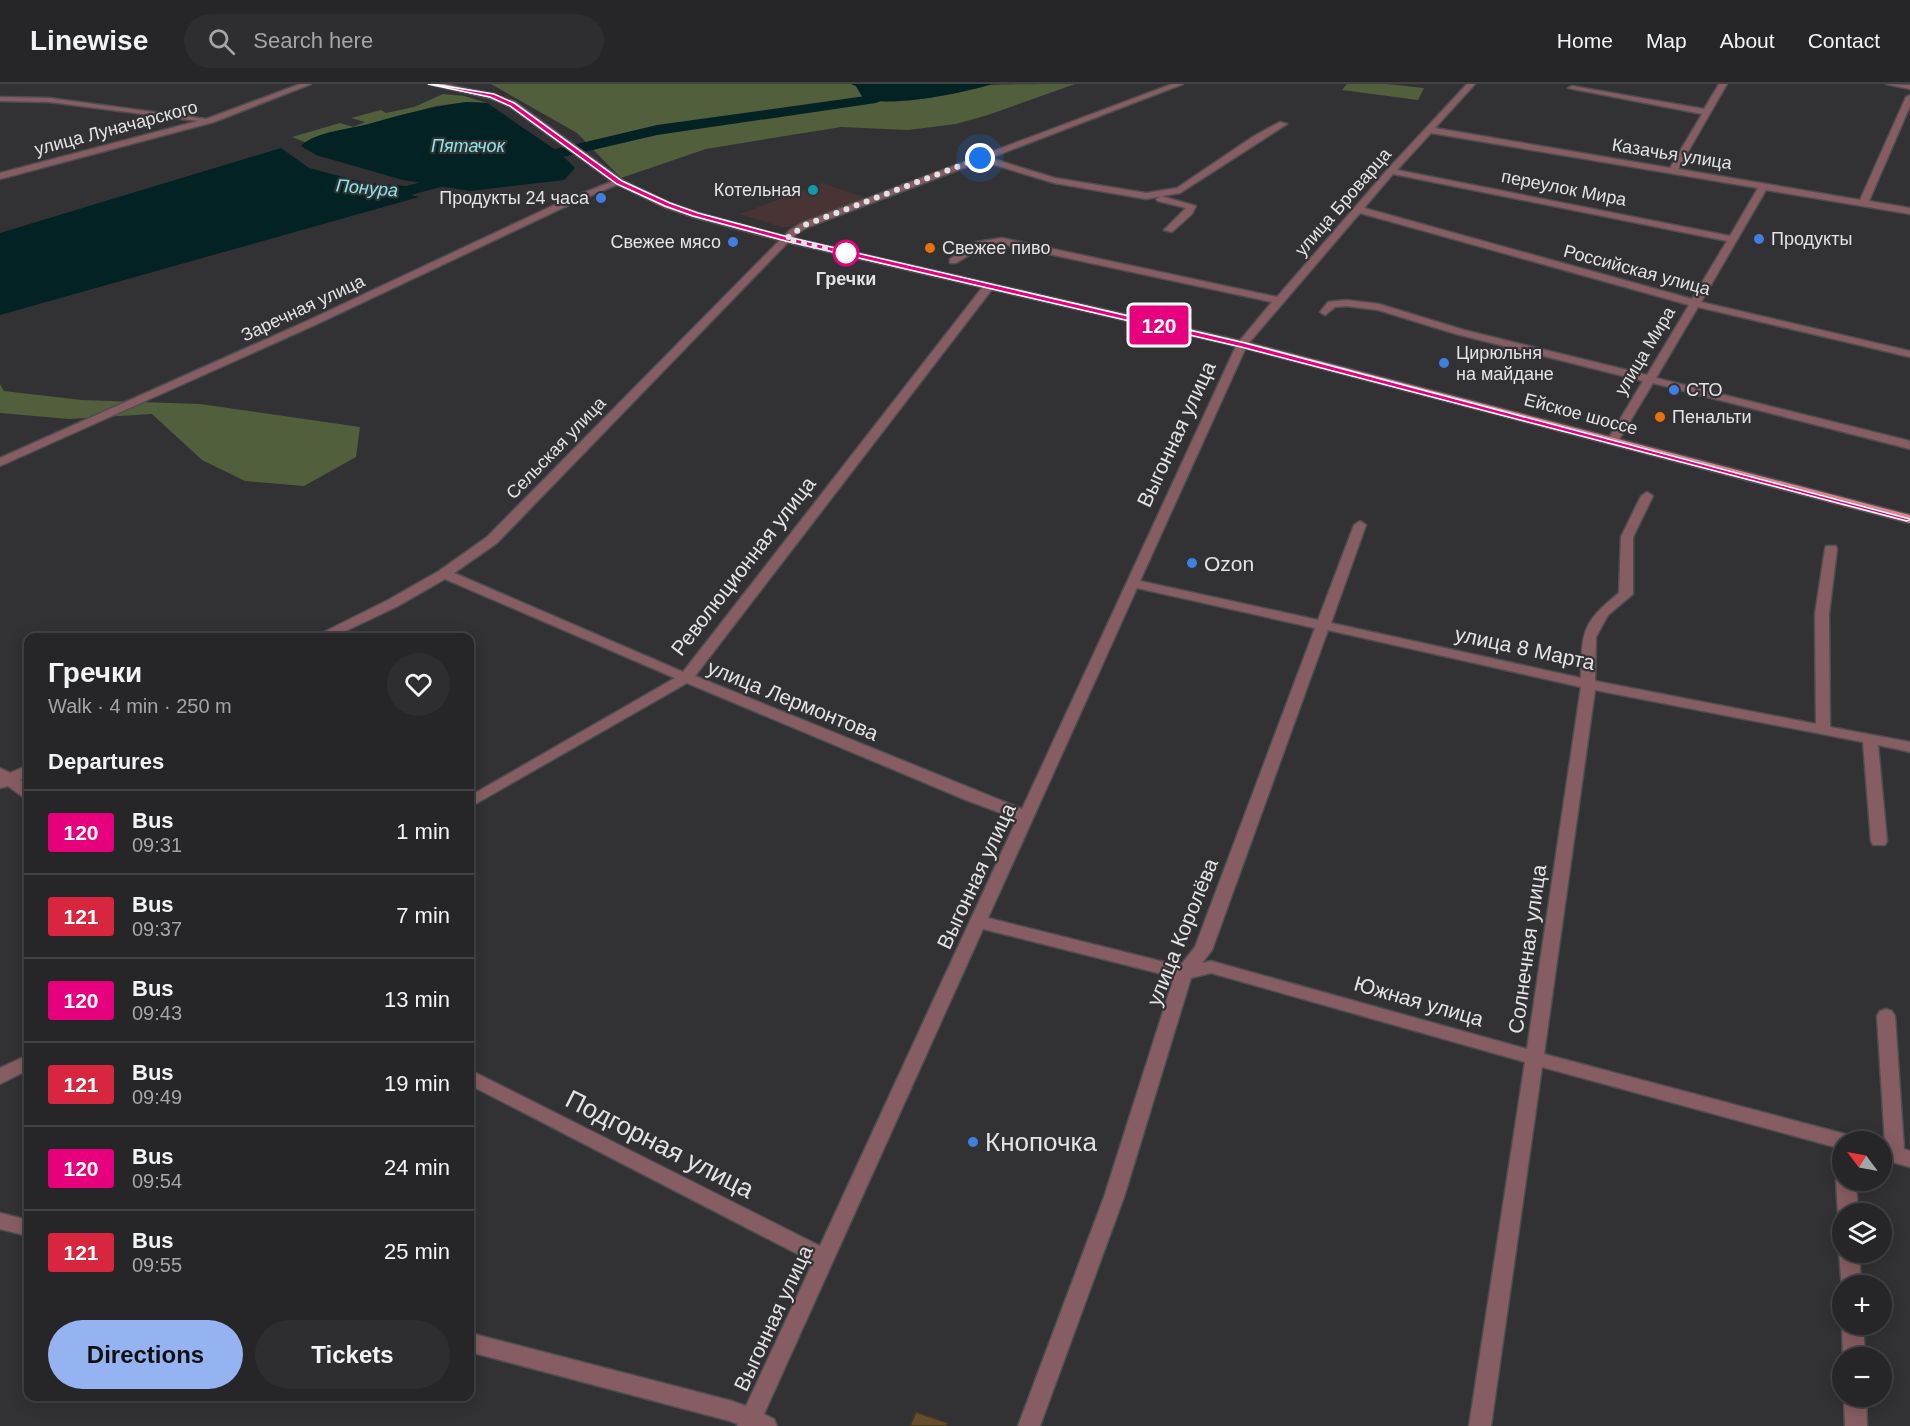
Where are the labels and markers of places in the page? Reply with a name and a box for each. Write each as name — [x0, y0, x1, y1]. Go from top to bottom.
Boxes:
place label: Котельная — [714, 180, 801, 200]
marker: Котельная — [806, 183, 820, 197]
place label: Продукты 24 часа — [439, 188, 590, 208]
marker: Продукты 24 часа — [594, 191, 608, 205]
place label: Продукты — [1771, 229, 1852, 249]
place label: Свежее мясо — [610, 232, 721, 252]
marker: Продукты — [1752, 232, 1766, 246]
marker: Свежее мясо — [726, 235, 740, 249]
place label: Свежее пиво — [942, 238, 1050, 258]
marker: Гречки — [833, 240, 859, 266]
marker: Свежее пиво — [923, 241, 937, 255]
place label: Гречки — [816, 269, 876, 289]
place label: Цирюльня на майдане — [1456, 343, 1554, 384]
marker: Цирюльня на майдане — [1437, 356, 1451, 370]
place label: СТО — [1686, 380, 1723, 400]
marker: СТО — [1667, 383, 1681, 397]
place label: Пенальти — [1672, 407, 1752, 427]
marker: Пенальти — [1653, 410, 1667, 424]
place label: Ozon — [1204, 552, 1254, 575]
marker: Ozon — [1185, 556, 1199, 570]
place label: Кнопочка — [985, 1127, 1097, 1157]
marker: Кнопочка — [966, 1135, 980, 1149]

